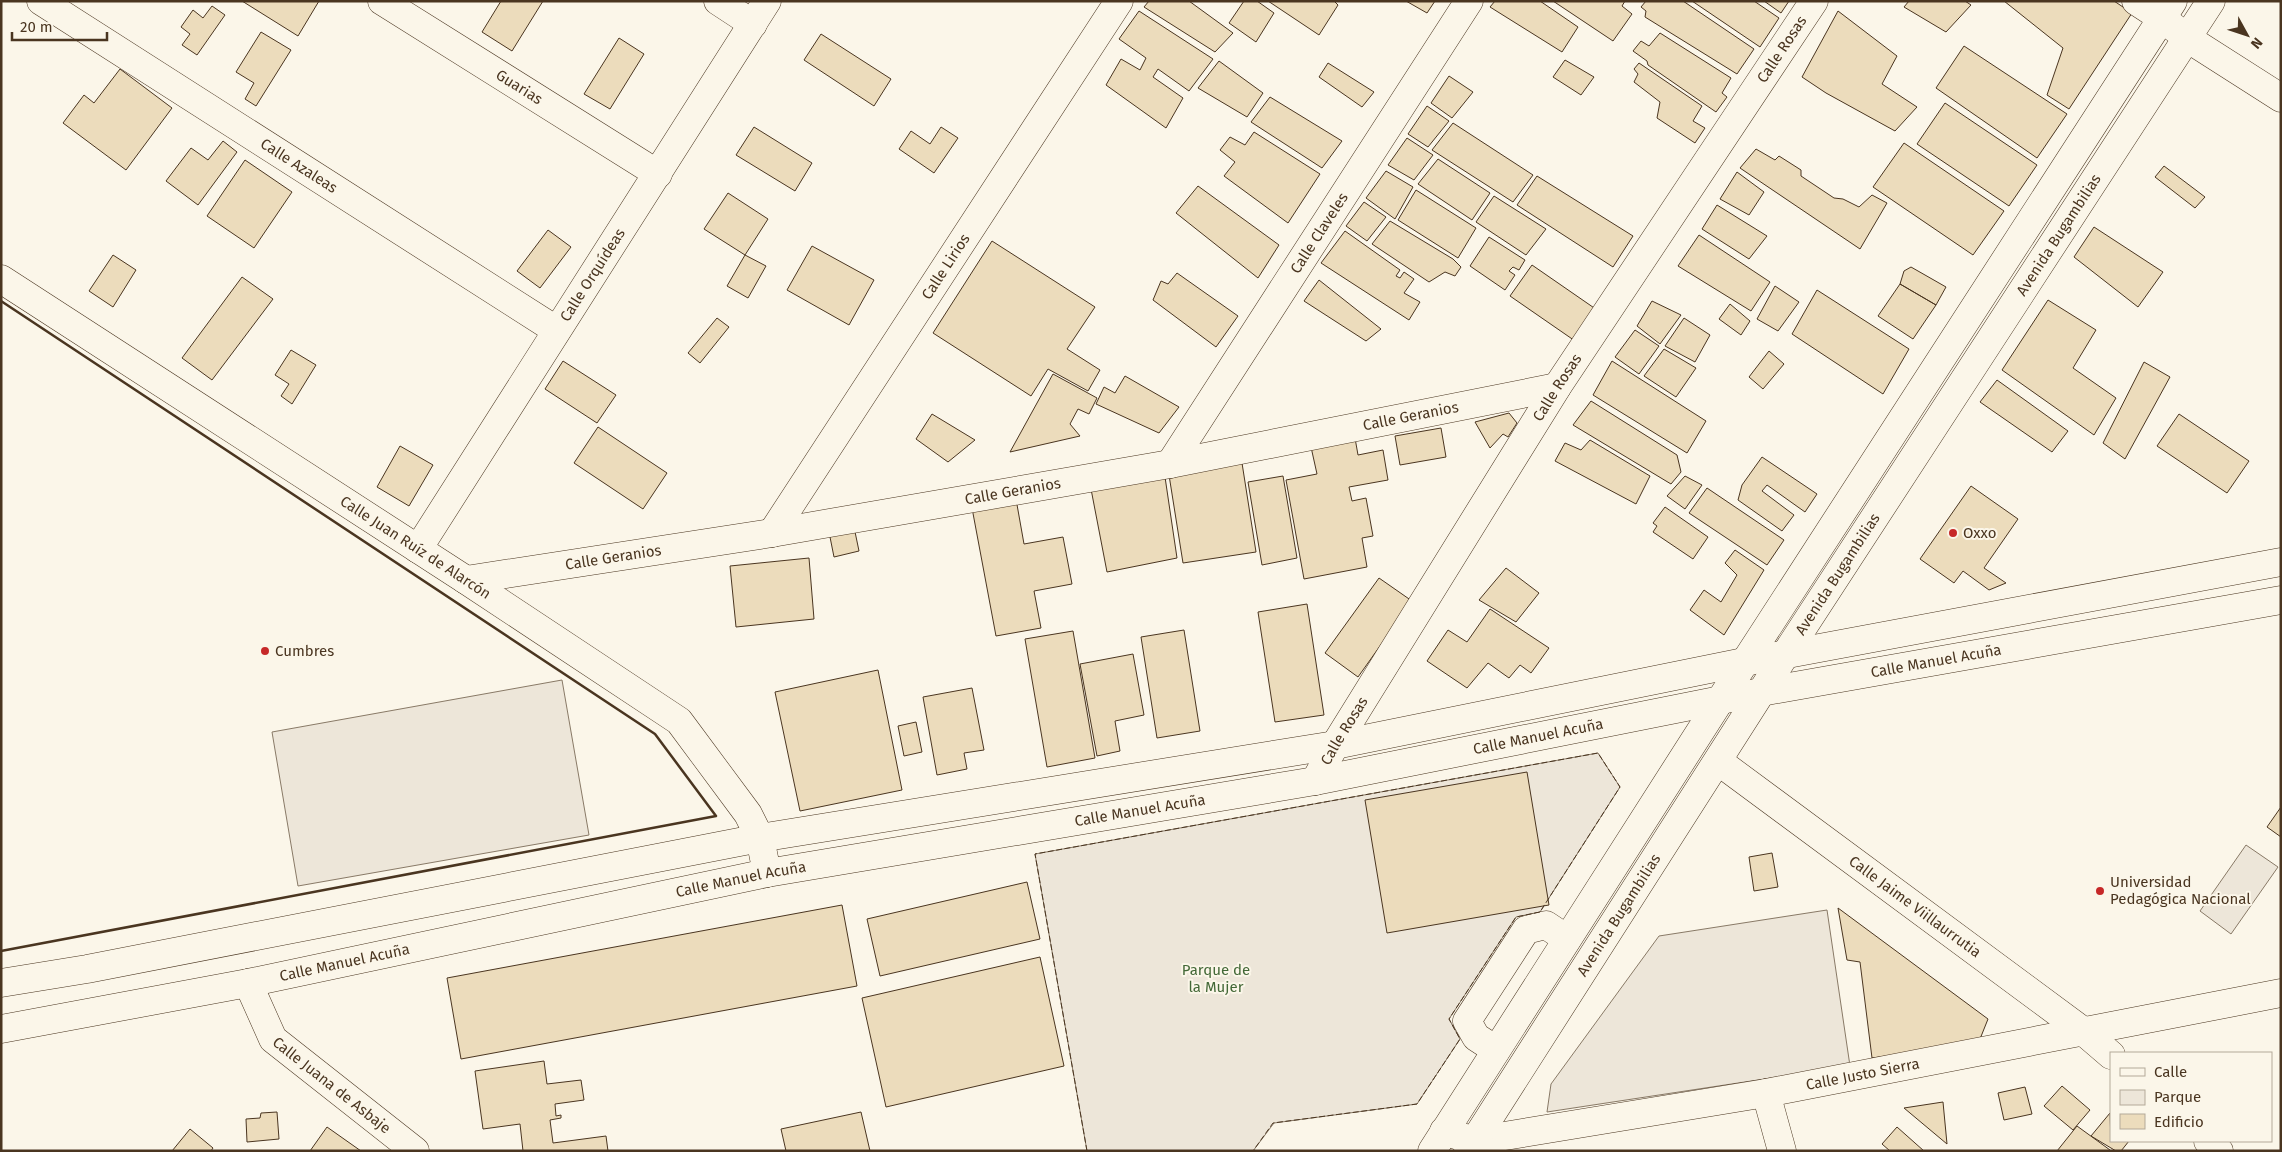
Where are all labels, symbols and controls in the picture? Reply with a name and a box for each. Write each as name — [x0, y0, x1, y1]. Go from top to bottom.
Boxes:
scale bar — [12, 10, 108, 42]
north arrow — [2222, 10, 2272, 60]
street label: Calle Rosas — [1753, 12, 1811, 86]
text: 20 m — [20, 18, 53, 36]
text: N — [2247, 34, 2266, 52]
street label: Guarias — [493, 66, 546, 108]
street label: Calle Azaleas — [257, 135, 341, 197]
street label: Avenida Bugambilias — [2012, 171, 2105, 299]
street label: Calle Claveles — [1286, 189, 1352, 277]
street label: Calle Orquídeas — [556, 225, 629, 325]
street label: Calle Lirios — [918, 230, 974, 303]
street label: Calle Rosas — [1529, 350, 1586, 425]
street label: Calle Geranios — [1361, 398, 1460, 434]
street label: Calle Geranios — [963, 474, 1062, 508]
street label: Calle Juan Ruíz de Alarcón — [337, 492, 494, 603]
street label: Avenida Bugambilias — [1791, 510, 1884, 638]
place label: Oxxo — [1963, 524, 1996, 542]
marker: Oxxo — [1947, 527, 1959, 539]
street label: Calle Geranios — [564, 541, 663, 574]
street label: Calle Manuel Acuña — [1869, 641, 2003, 681]
place label: Cumbres — [275, 642, 334, 660]
marker: Cumbres — [259, 645, 271, 657]
street label: Calle Rosas — [1317, 693, 1372, 768]
street label: Calle Manuel Acuña — [1471, 715, 1605, 758]
street label: Calle Manuel Acuña — [1073, 791, 1207, 830]
street label: Avenida Bugambilias — [1573, 851, 1664, 980]
street label: Calle Jaime Viillaurrutia — [1845, 852, 1985, 961]
street label: Calle Manuel Acuña — [674, 858, 807, 901]
place label: Universidad Pedagógica Nacional — [2110, 873, 2251, 908]
marker: Universidad Pedagógica Nacional — [2094, 885, 2106, 897]
street label: Calle Manuel Acuña — [278, 940, 411, 985]
park label: Parque de la Mujer — [1182, 961, 1250, 996]
street label: Calle Juana de Asbaje — [269, 1033, 394, 1137]
legend — [2110, 1052, 2272, 1142]
street label: Calle Justo Sierra — [1804, 1054, 1921, 1094]
text: Calle — [2154, 1063, 2187, 1081]
text: Parque — [2154, 1088, 2201, 1106]
text: Edificio — [2154, 1113, 2204, 1131]

